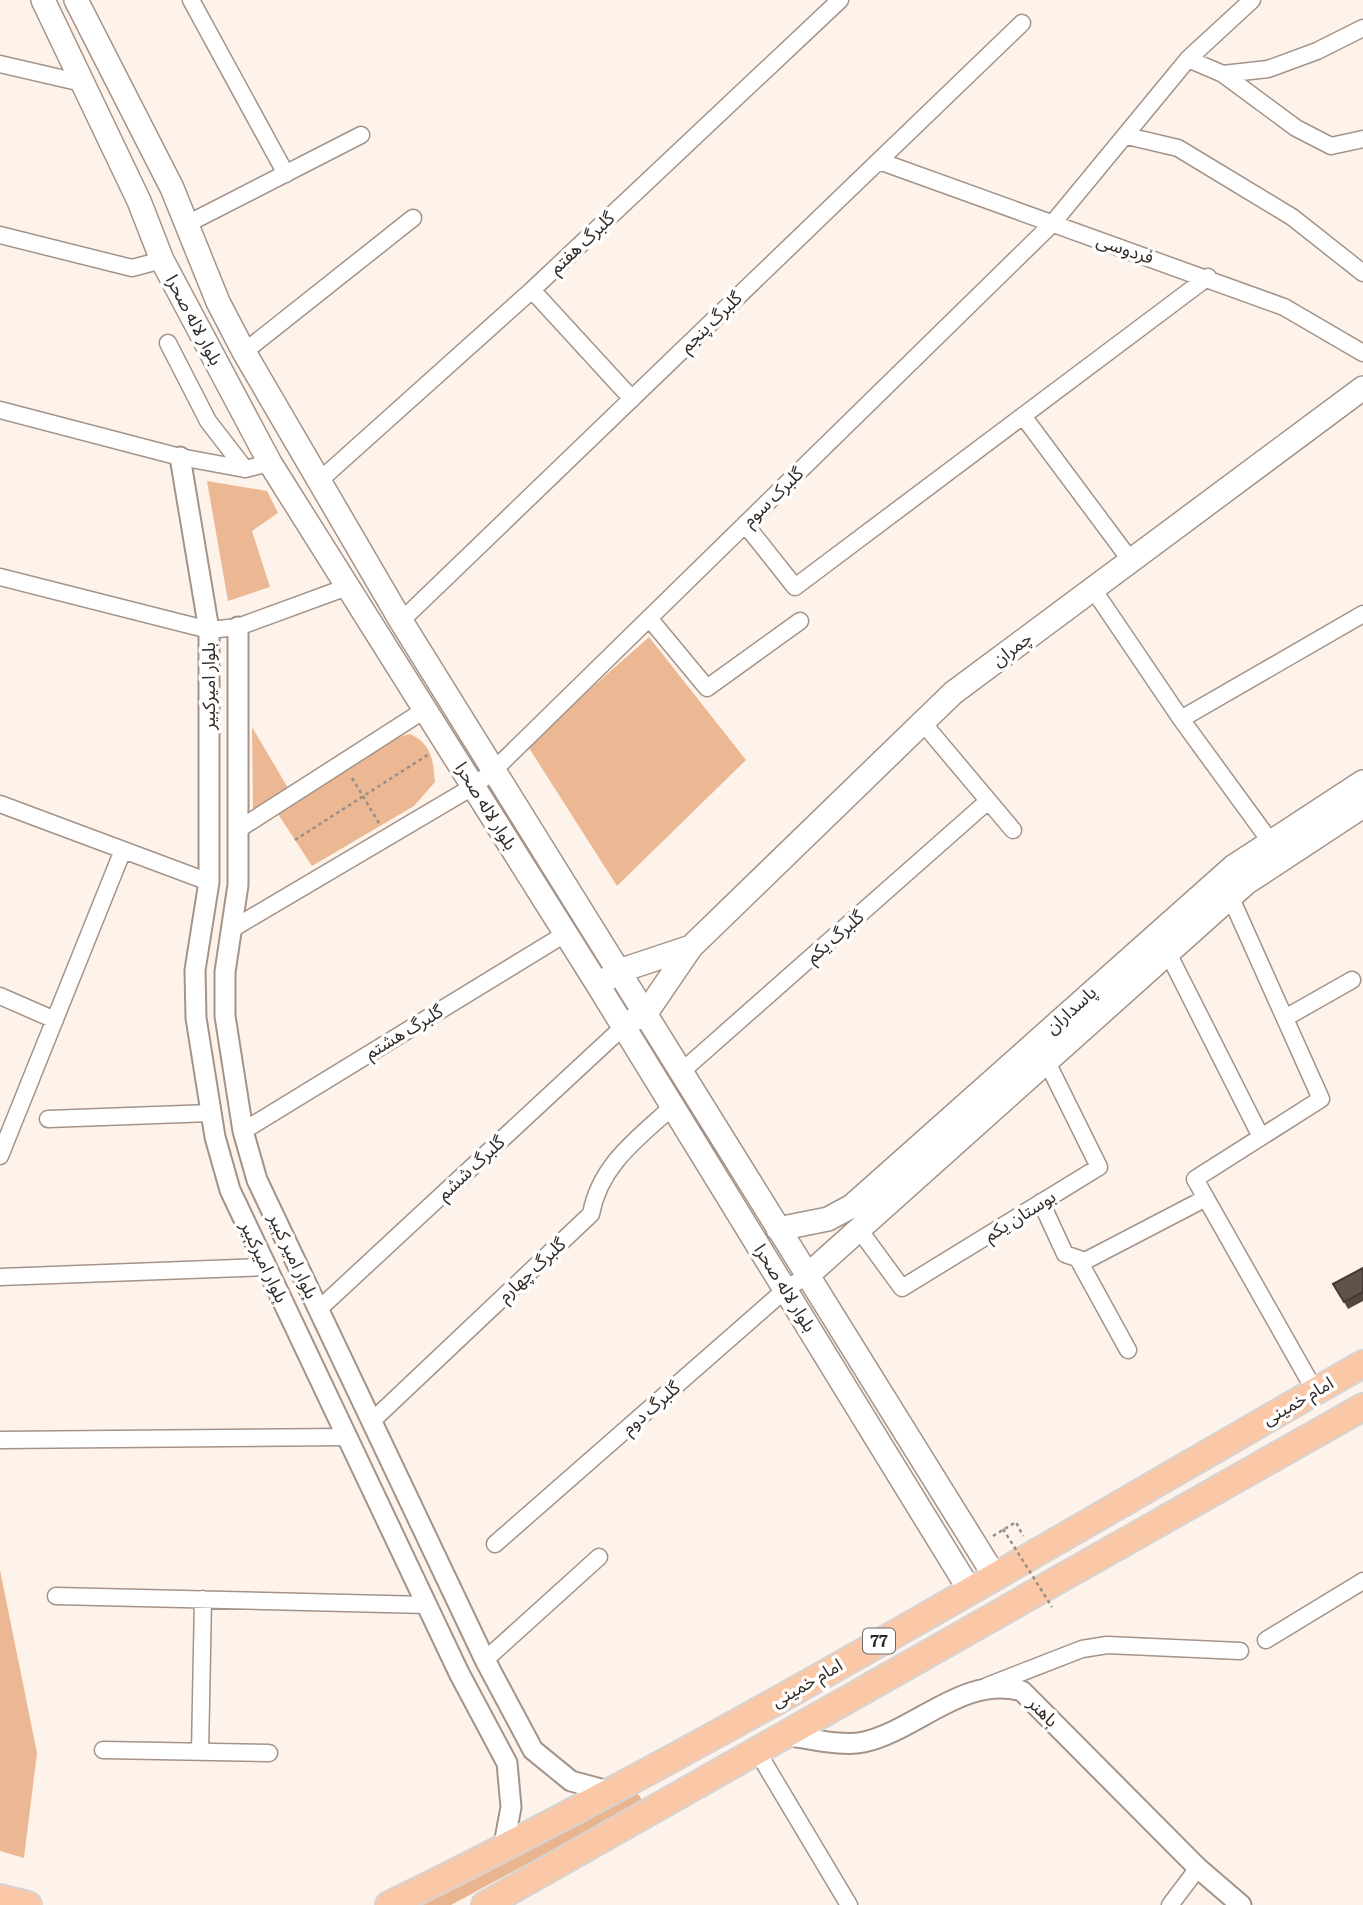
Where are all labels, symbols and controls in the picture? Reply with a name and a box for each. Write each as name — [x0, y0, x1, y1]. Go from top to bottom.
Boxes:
street label: گلبرگ هفتم — [542, 204, 621, 280]
street label: فردوسی — [1093, 225, 1158, 270]
street label: بلوار لاله صحرا — [160, 269, 231, 370]
street label: گلبرگ پنجم — [673, 284, 748, 358]
street label: گلبرک سوم — [735, 459, 811, 534]
street label: چمران — [985, 624, 1037, 672]
street label: بلوار امیرکبیر — [194, 642, 221, 731]
street label: بلوار لاله صحرا — [449, 756, 525, 855]
street label: گلبرگ یکم — [799, 903, 870, 970]
street label: پاسداران — [1038, 978, 1102, 1039]
street label: گلبرگ هشتم — [359, 996, 449, 1066]
street label: گلبرگ ششم — [430, 1128, 511, 1206]
street label: بوستان یکم — [978, 1182, 1061, 1248]
street label: بلوار امیر کبیر — [262, 1207, 326, 1303]
street label: بلوار امیرکبیر — [234, 1215, 296, 1307]
street label: گلبرگ چهارم — [491, 1230, 573, 1309]
street label: بلوار لاله صحرا — [748, 1238, 824, 1337]
street label: امام خمینی — [1257, 1368, 1339, 1433]
street label: گلبرگ دوم — [615, 1373, 687, 1442]
road number: 77 — [863, 1628, 895, 1653]
street label: امام خمینی — [766, 1650, 848, 1715]
street label: باهنر — [1022, 1689, 1066, 1732]

